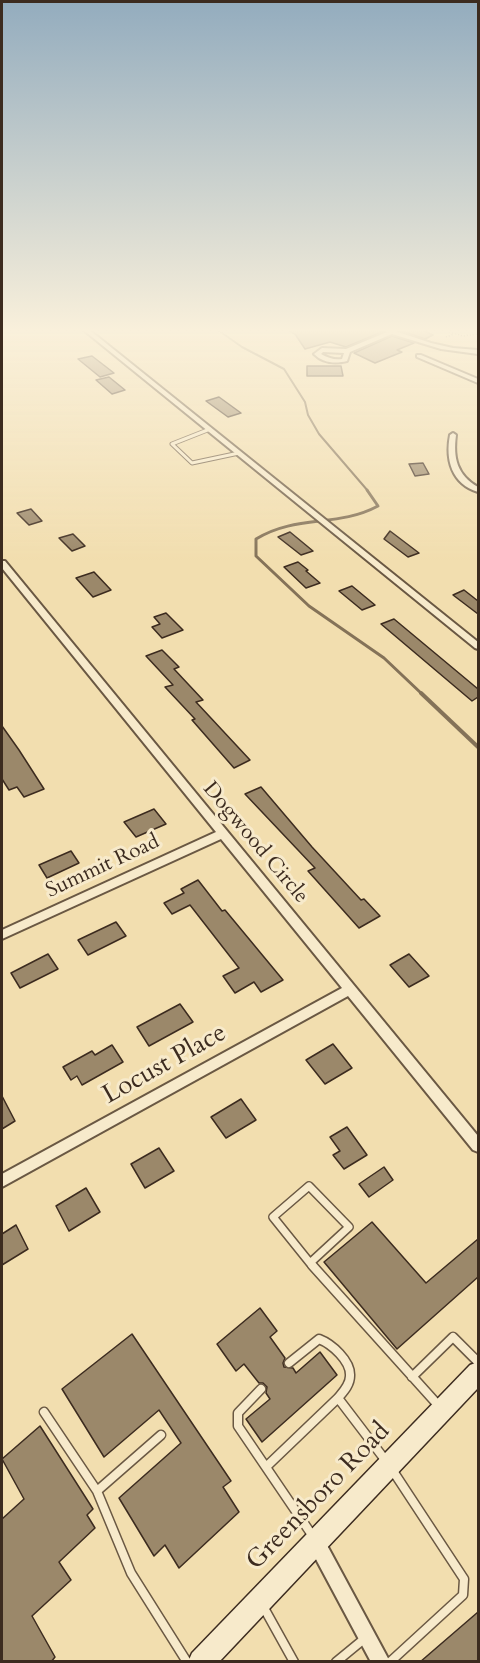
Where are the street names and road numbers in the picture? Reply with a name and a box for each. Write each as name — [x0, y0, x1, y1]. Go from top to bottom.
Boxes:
street label: Dogwood Circle — [197, 777, 313, 909]
street label: Summit Road — [42, 830, 164, 904]
street label: Locust Place — [98, 1018, 232, 1112]
street label: Greensboro Road — [241, 1417, 397, 1577]

